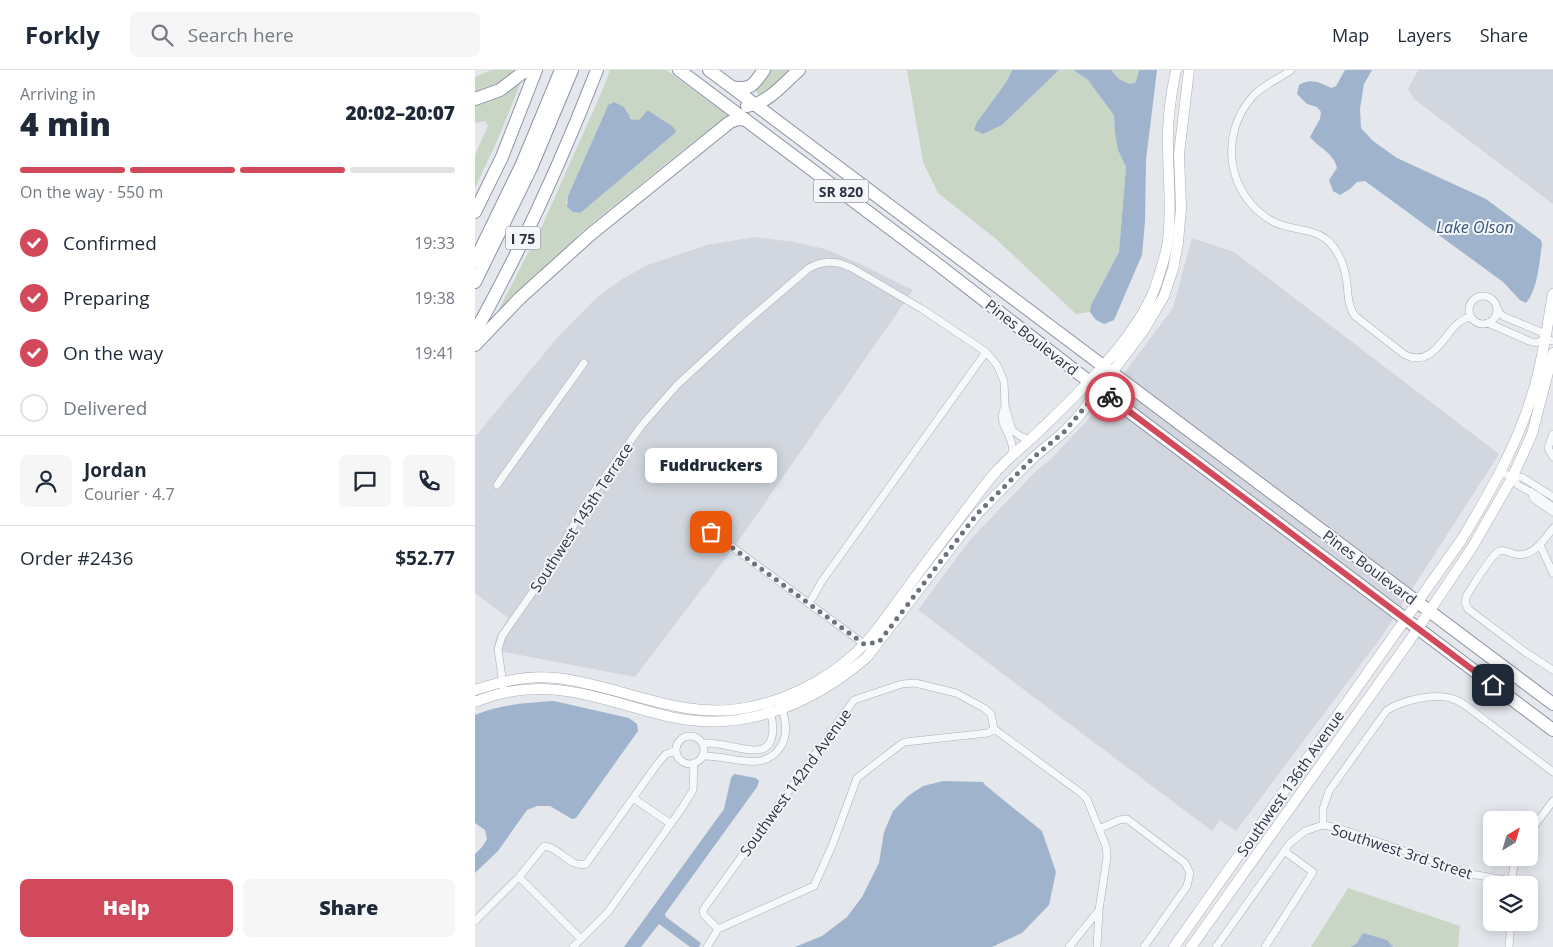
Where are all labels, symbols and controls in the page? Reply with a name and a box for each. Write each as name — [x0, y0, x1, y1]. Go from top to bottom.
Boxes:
search box — [130, 12, 480, 57]
text: Forkly — [25, 18, 100, 51]
icon: search — [148, 21, 176, 49]
text: Search here — [188, 22, 294, 48]
text: Map — [1332, 23, 1369, 47]
text: Layers — [1397, 23, 1452, 47]
text: Share — [1480, 23, 1528, 47]
text: Arriving in — [20, 83, 96, 105]
text: 20:02–20:07 — [345, 100, 455, 126]
text: 4 min — [20, 102, 111, 145]
road number: SR 820 — [813, 180, 869, 202]
text: On the way · 550 m — [20, 181, 163, 203]
water label: Lake Olson — [1436, 216, 1514, 238]
road number: I 75 — [505, 226, 541, 250]
icon: check — [20, 229, 48, 257]
text: Confirmed — [63, 230, 157, 256]
text: 19:33 — [414, 232, 455, 254]
icon: check — [20, 284, 48, 312]
text: Preparing — [63, 285, 150, 311]
text: 19:38 — [414, 287, 455, 309]
street label: Pines Boulevard — [981, 294, 1083, 380]
icon: check — [20, 339, 48, 367]
text: On the way — [63, 340, 163, 366]
text: 19:41 — [414, 342, 455, 364]
courier — [1085, 372, 1135, 422]
icon: bike — [1096, 383, 1124, 411]
text: Delivered — [63, 395, 147, 421]
street label: Southwest 145th Terrace — [525, 438, 637, 596]
callout: Fuddruckers — [645, 447, 777, 482]
text: Fuddruckers — [660, 454, 763, 476]
button: person — [20, 455, 72, 507]
button: chat — [339, 455, 391, 507]
button: phone — [403, 455, 455, 507]
text: Jordan — [84, 457, 147, 483]
text: Courier · 4.7 — [84, 483, 175, 505]
pin — [690, 511, 732, 553]
icon: bag — [697, 518, 725, 546]
street label: Pines Boulevard — [1319, 525, 1421, 609]
text: Order #2436 — [20, 545, 133, 571]
text: $52.77 — [395, 545, 455, 571]
pin — [1472, 664, 1514, 706]
icon: home — [1479, 671, 1507, 699]
street label: Southwest 142nd Avenue — [735, 704, 855, 860]
street label: Southwest 136th Avenue — [1232, 706, 1348, 860]
north arrow — [1483, 811, 1537, 866]
map controls — [1483, 811, 1538, 931]
street label: Southwest 3rd Street — [1329, 819, 1475, 883]
button: layers — [1483, 876, 1538, 931]
button: Help — [20, 879, 233, 937]
button: Share — [243, 879, 455, 937]

